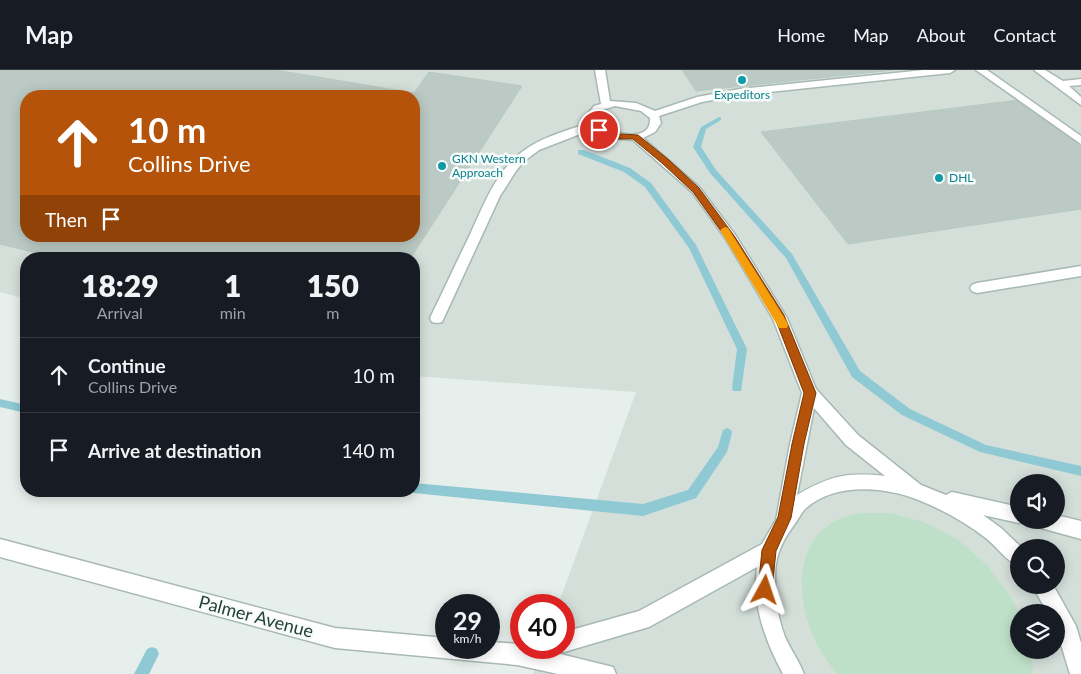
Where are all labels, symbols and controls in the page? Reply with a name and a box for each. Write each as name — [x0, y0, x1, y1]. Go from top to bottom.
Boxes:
text: Map — [25, 20, 73, 49]
text: Home — [777, 24, 825, 46]
text: Map — [853, 24, 889, 46]
text: About — [917, 24, 966, 46]
text: Contact — [994, 24, 1056, 46]
marker: Expeditors — [736, 74, 748, 86]
place label: Expeditors — [714, 87, 770, 102]
text: 10 m — [128, 108, 206, 150]
pin — [578, 109, 620, 151]
icon: ahead — [45, 110, 110, 175]
icon: arrive — [585, 116, 613, 144]
text: Collins Drive — [128, 150, 251, 177]
place label: GKN Western Approach — [452, 151, 526, 180]
marker: GKN Western Approach — [436, 160, 448, 172]
place label: DHL — [949, 170, 973, 185]
marker: DHL — [933, 172, 945, 184]
icon: arrive — [97, 205, 125, 233]
text: Then — [45, 208, 87, 231]
text: 18:29 — [81, 267, 159, 303]
text: 1 — [224, 267, 241, 303]
text: 150 — [307, 267, 359, 303]
text: Arrival — [97, 303, 143, 322]
text: min — [220, 303, 246, 322]
text: m — [326, 303, 339, 322]
text: Continue — [88, 354, 166, 377]
icon: ahead — [45, 361, 73, 389]
text: 10 m — [352, 364, 395, 387]
text: Collins Drive — [88, 377, 177, 396]
icon: arrive — [45, 436, 73, 464]
text: Arrive at destination — [88, 439, 261, 462]
text: 140 m — [341, 439, 395, 462]
map controls — [1010, 474, 1065, 659]
button: sound — [1010, 474, 1065, 529]
button: search — [1010, 539, 1065, 594]
position arrow — [738, 563, 790, 615]
street label: Palmer Avenue — [197, 590, 316, 642]
speed limit sign: 40 — [510, 594, 575, 659]
button: layers — [1010, 604, 1065, 659]
text: 29 — [453, 605, 482, 635]
text: km/h — [453, 631, 482, 646]

